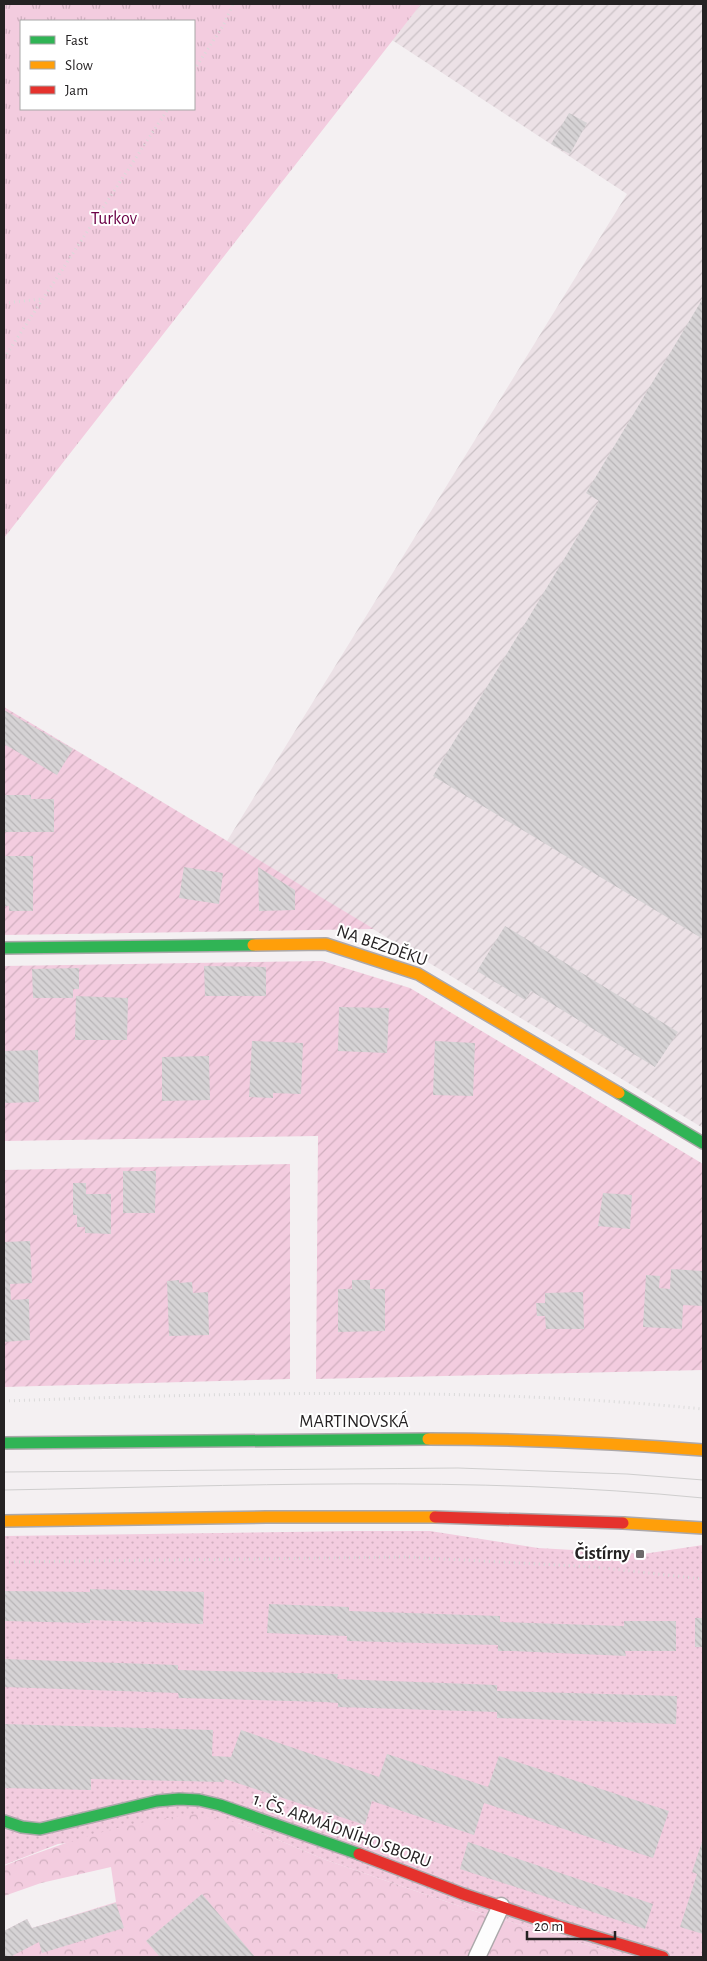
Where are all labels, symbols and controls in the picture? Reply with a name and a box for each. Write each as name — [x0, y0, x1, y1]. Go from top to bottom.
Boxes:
legend — [20, 20, 195, 110]
text: Fast — [65, 33, 89, 48]
text: Slow — [65, 58, 93, 73]
text: Jam — [65, 83, 88, 98]
park label: Turkov — [91, 210, 138, 228]
street label: NA BEZDĚKU — [334, 919, 431, 970]
street label: MARTINOVSKÁ — [299, 1410, 409, 1431]
place label: Čistírny — [575, 1542, 631, 1563]
marker: Čistírny — [634, 1548, 646, 1560]
street label: 1. ČS. ARMÁDNÍHO SBORU — [251, 1788, 434, 1872]
scale bar — [527, 1908, 614, 1940]
text: 20 m — [534, 1919, 563, 1934]

